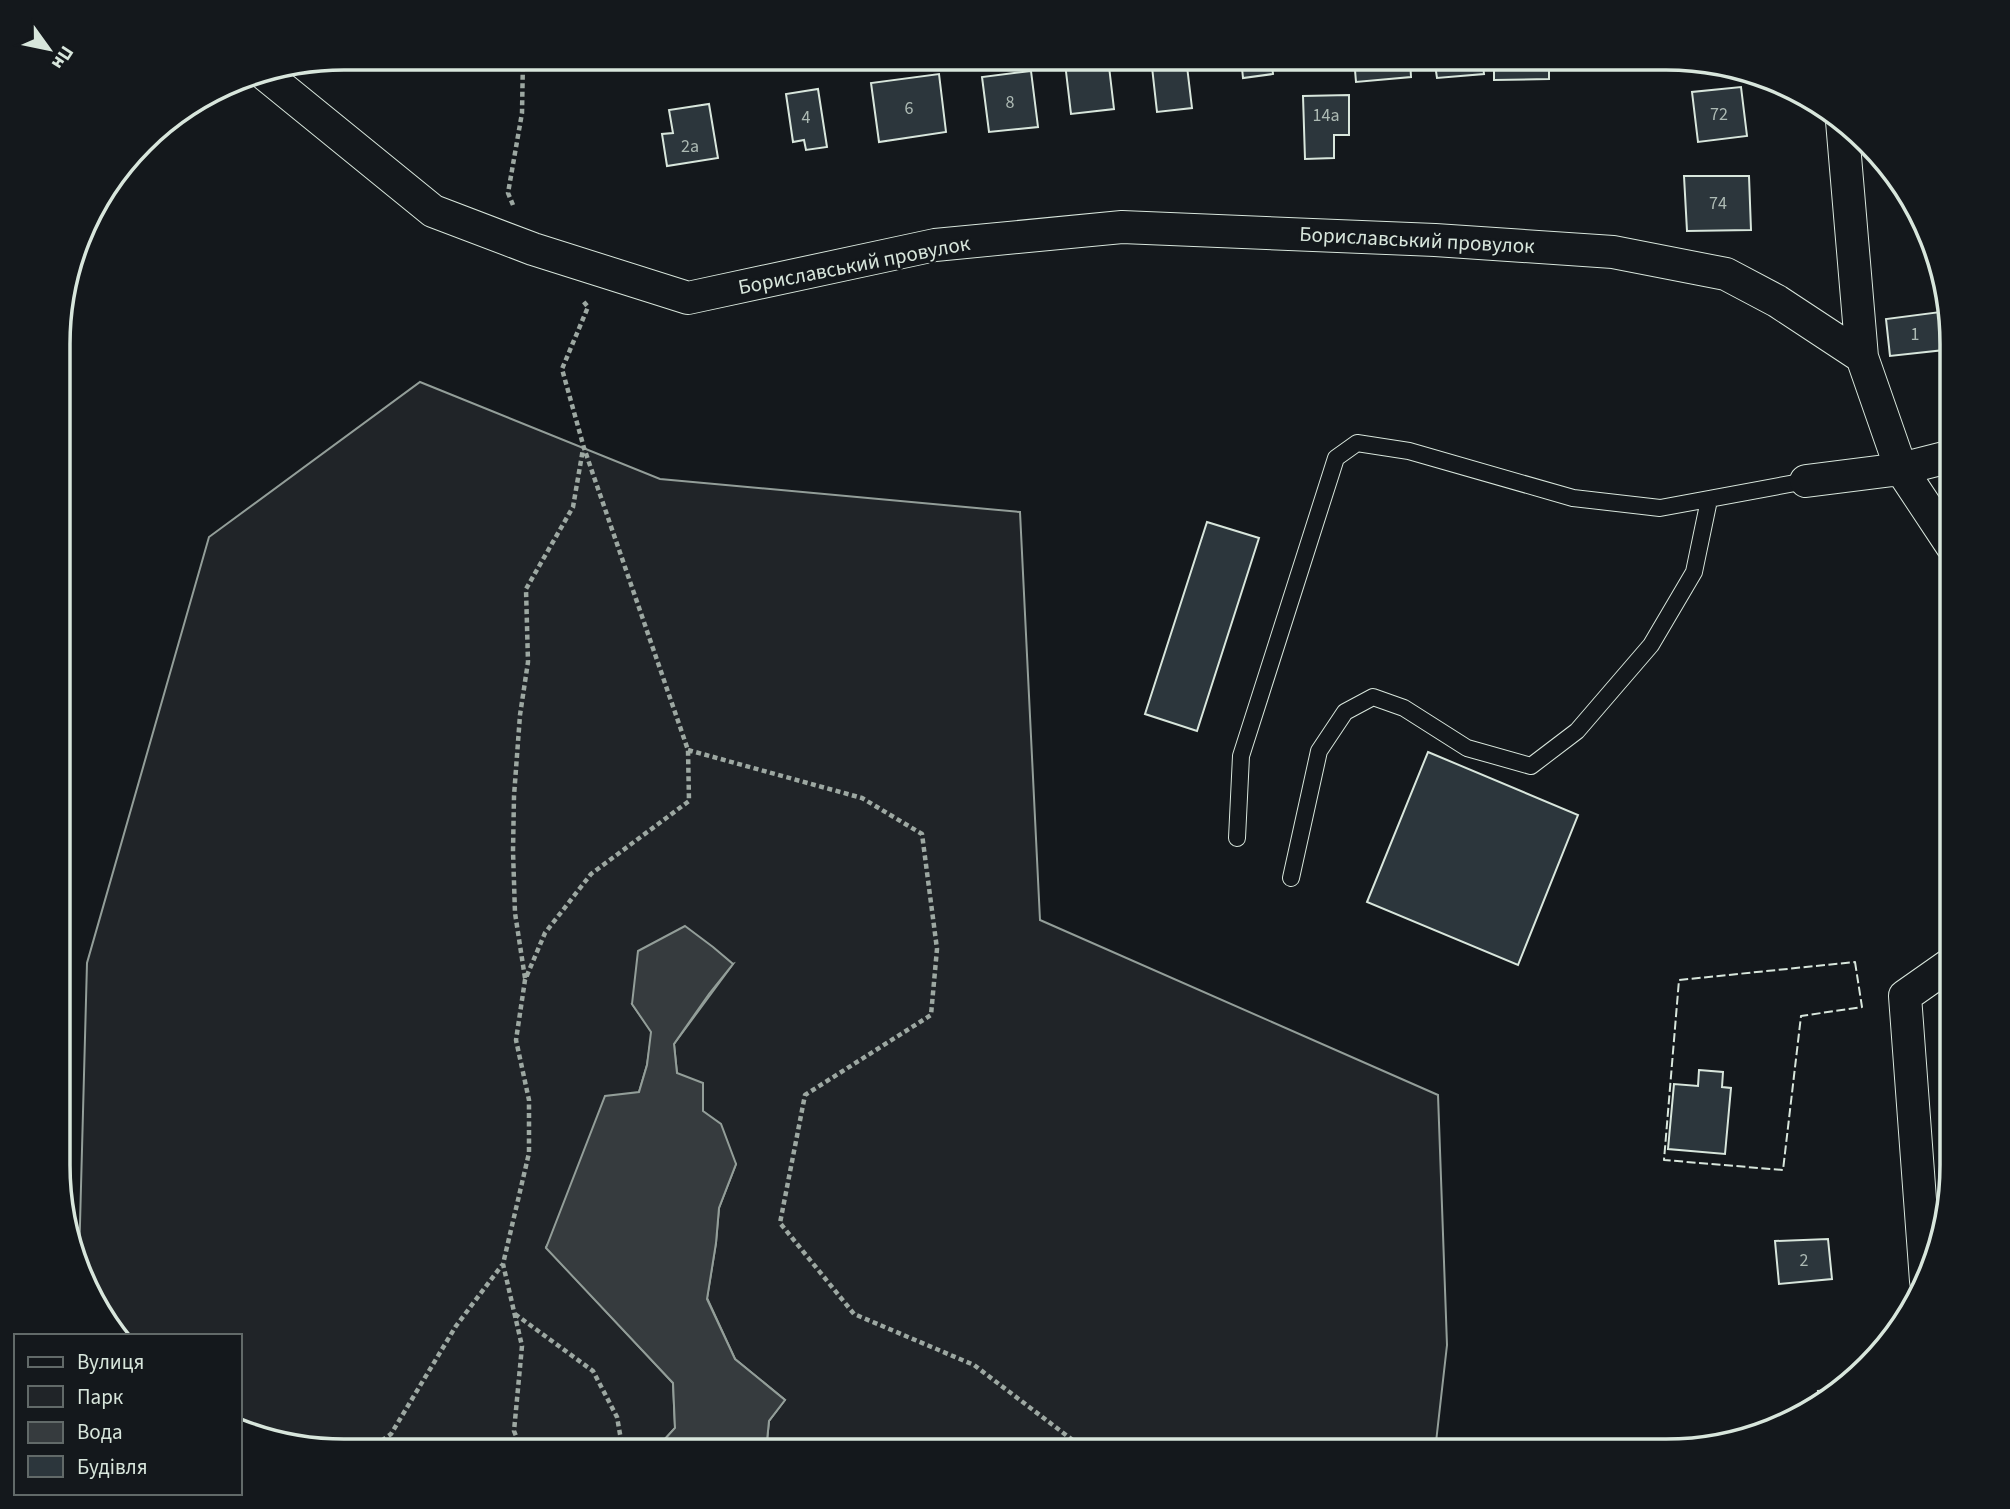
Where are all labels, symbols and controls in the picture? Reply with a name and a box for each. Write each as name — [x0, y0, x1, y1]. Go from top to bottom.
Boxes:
north arrow — [14, 14, 84, 84]
text: Пн — [44, 40, 80, 75]
house number: 8 — [1006, 90, 1015, 115]
house number: 6 — [905, 96, 914, 121]
house number: 72 — [1710, 102, 1728, 127]
house number: 14а — [1313, 103, 1339, 128]
house number: 4 — [802, 105, 811, 130]
house number: 2а — [681, 134, 699, 159]
house number: 74 — [1709, 191, 1727, 216]
street label: Бориславський провулок — [1299, 219, 1536, 261]
street label: Бориславський провулок — [736, 228, 973, 302]
house number: 1 — [1911, 322, 1919, 347]
house number: 2 — [1800, 1248, 1809, 1273]
legend — [14, 1334, 242, 1495]
text: Вулиця — [77, 1347, 144, 1377]
text: Парк — [77, 1382, 124, 1412]
text: Вода — [77, 1417, 123, 1447]
text: Будівля — [77, 1452, 148, 1482]

